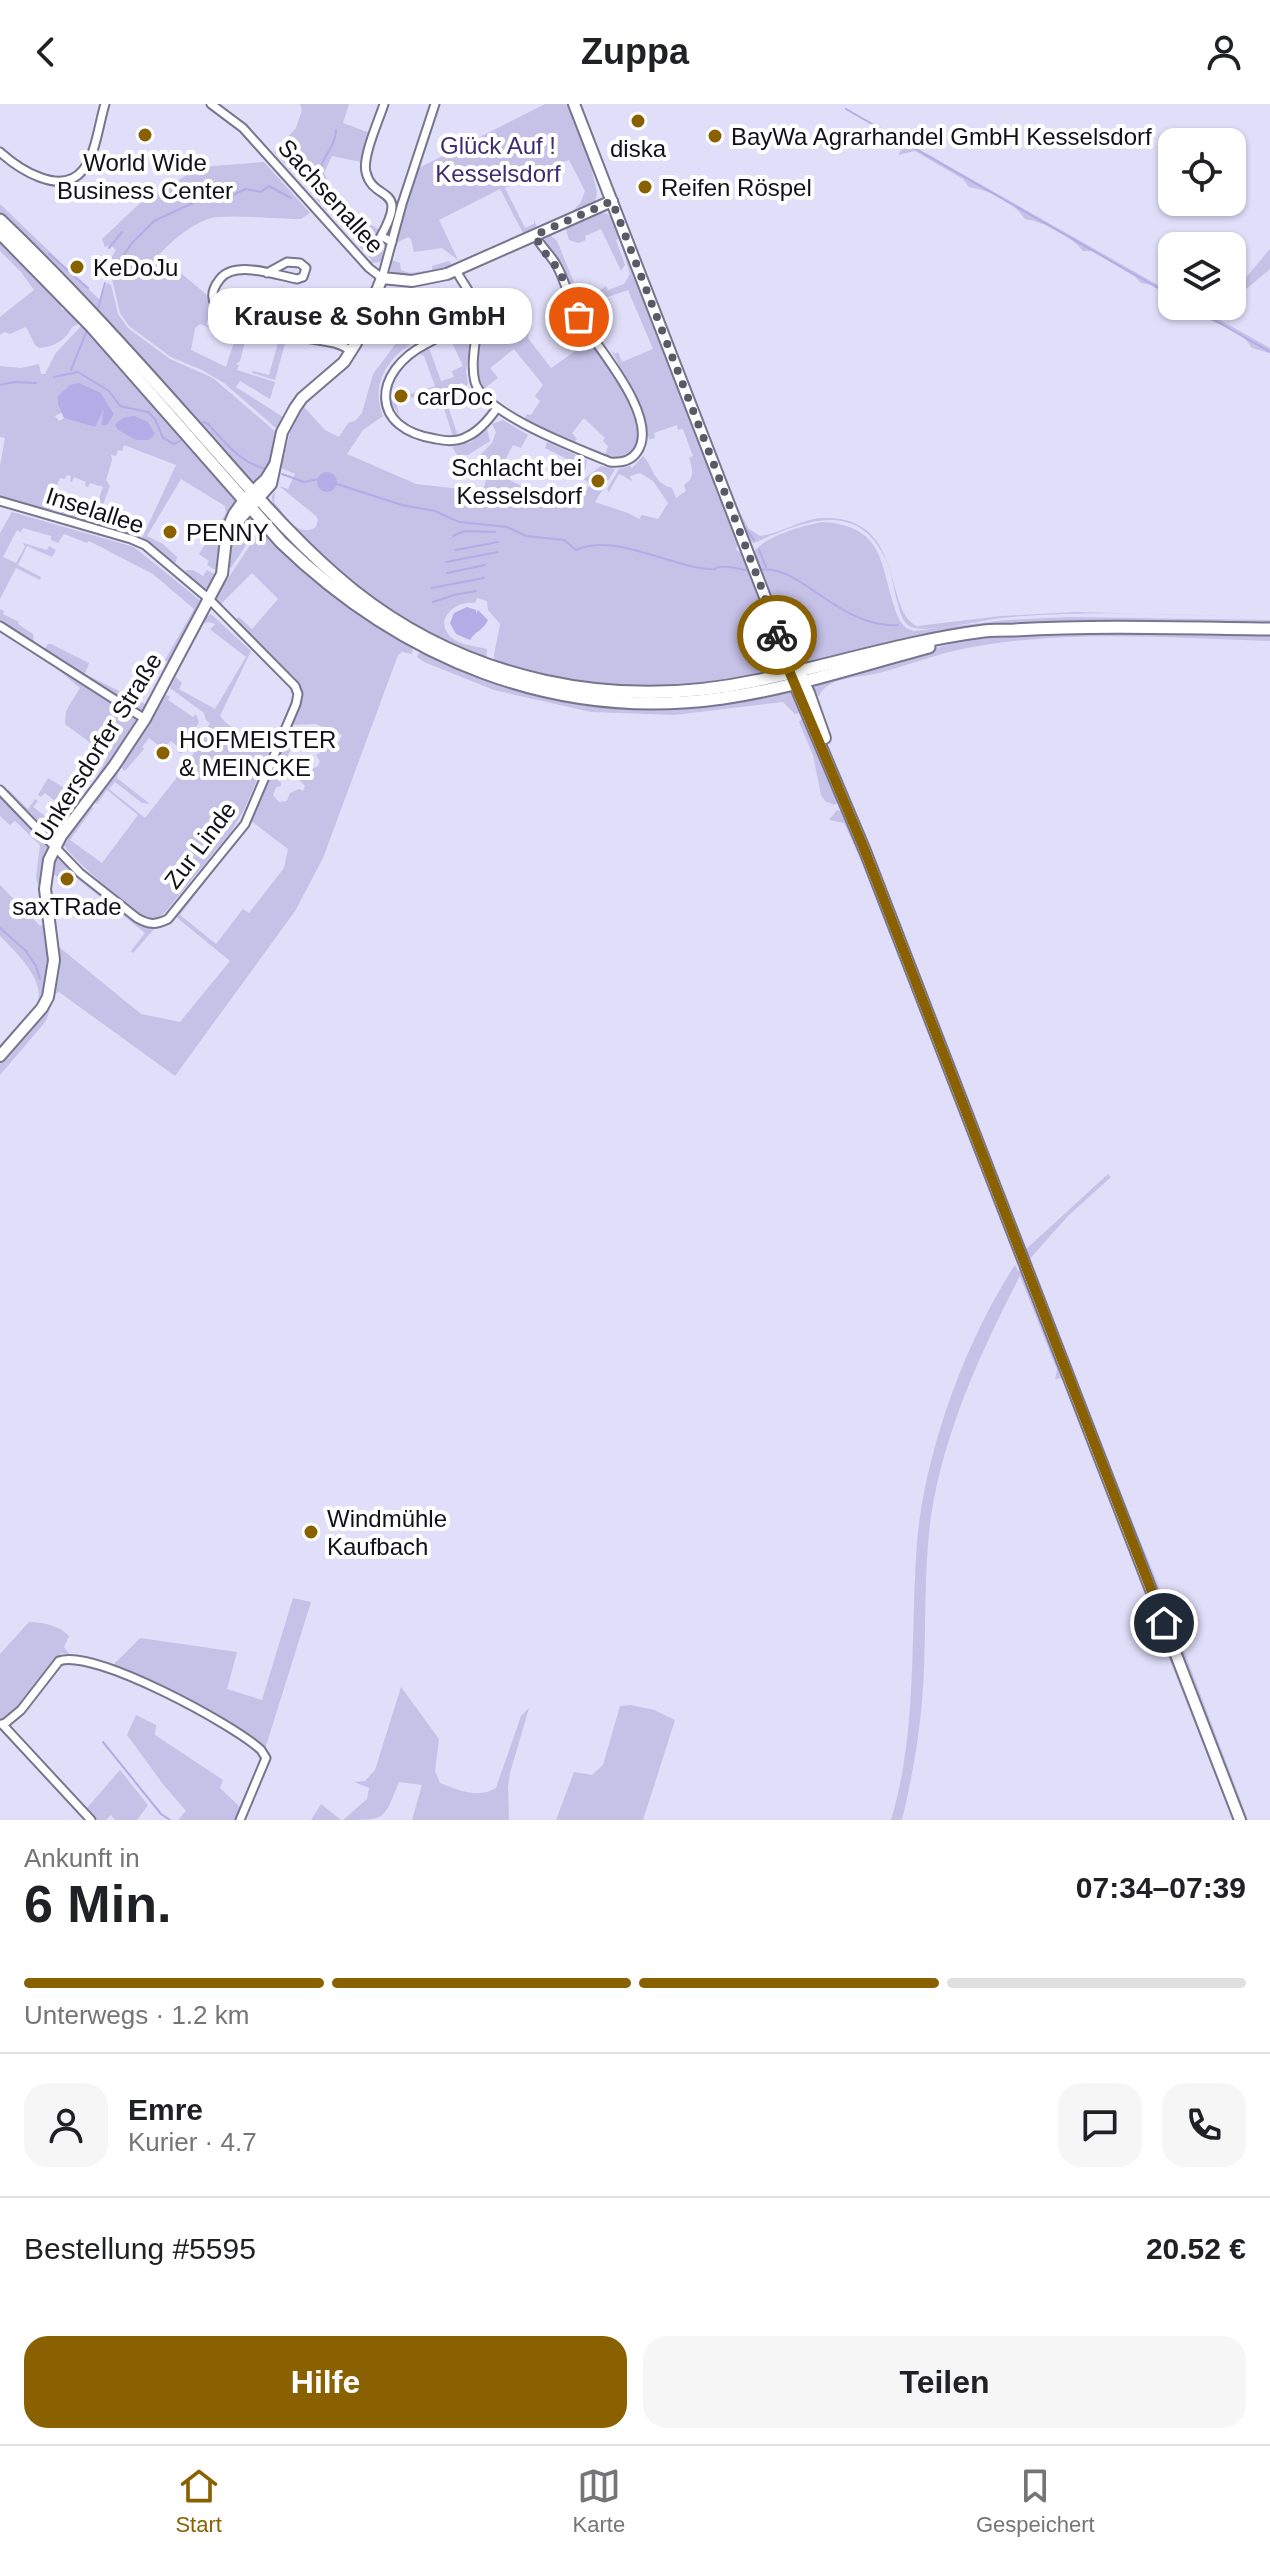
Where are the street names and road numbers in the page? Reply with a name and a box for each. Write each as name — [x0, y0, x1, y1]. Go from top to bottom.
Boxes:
street label: Sachsenallee — [273, 133, 389, 259]
street label: Inselallee — [43, 481, 147, 539]
street label: Unkersdorfer Straße — [29, 648, 167, 846]
street label: Zur Linde — [159, 796, 241, 894]

